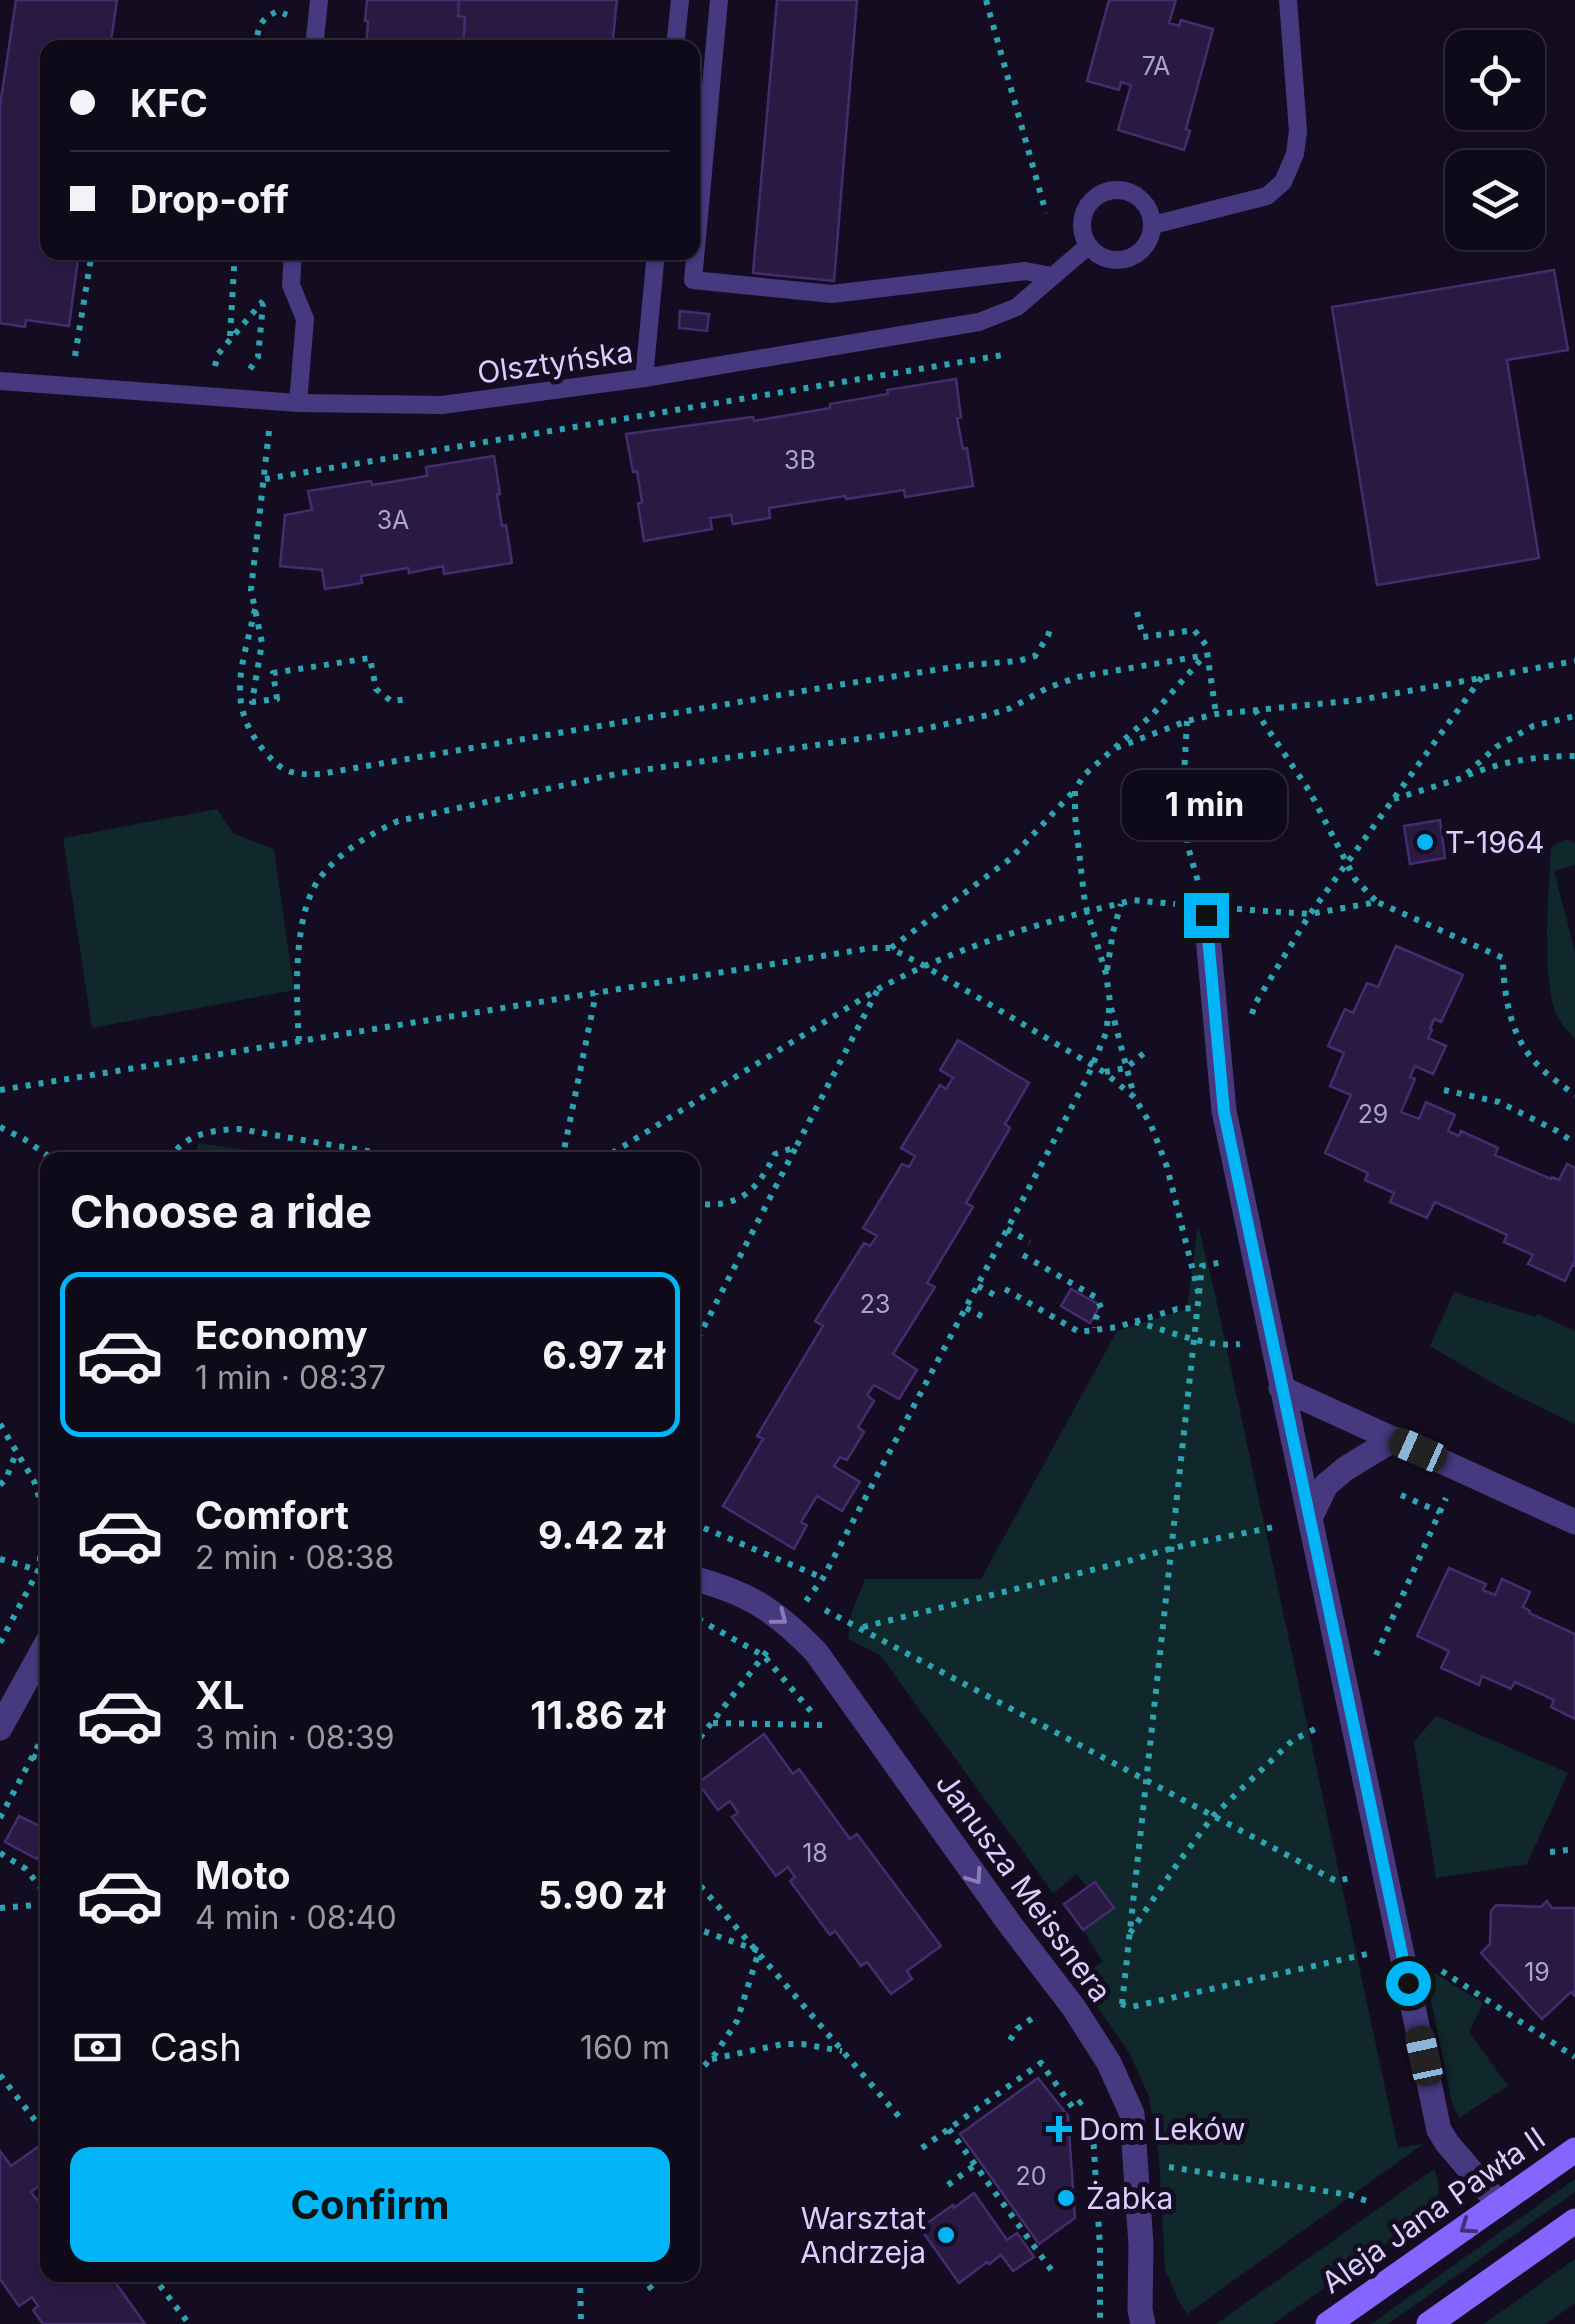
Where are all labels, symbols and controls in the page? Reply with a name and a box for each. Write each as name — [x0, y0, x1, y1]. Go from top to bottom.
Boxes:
map controls — [1445, 30, 1545, 250]
button: locate — [1445, 30, 1545, 130]
house number: 7A — [1142, 51, 1170, 81]
text: KFC — [130, 80, 208, 126]
button: layers — [1445, 150, 1545, 250]
text: Drop-off — [130, 176, 289, 222]
street label: Olsztyńska — [475, 333, 635, 391]
house number: 3B — [784, 445, 816, 475]
house number: 3A — [377, 505, 409, 535]
callout: 1 min — [1124, 770, 1288, 840]
text: 1 min — [1165, 785, 1244, 824]
place label: T-1964 — [1445, 824, 1545, 860]
marker: T-1964 — [1414, 831, 1436, 853]
route end — [1184, 893, 1229, 938]
house number: 29 — [1358, 1099, 1388, 1129]
text: Choose a ride — [70, 1184, 372, 1239]
house number: 23 — [860, 1289, 890, 1319]
icon: car — [75, 1310, 165, 1400]
text: Economy — [195, 1312, 368, 1358]
text: 6.97 zł — [542, 1332, 665, 1378]
text: 1 min · 08:37 — [195, 1358, 386, 1397]
car — [1384, 1424, 1452, 1476]
icon: car — [75, 1490, 165, 1580]
text: Comfort — [195, 1492, 349, 1538]
text: 9.42 zł — [538, 1512, 665, 1558]
text: 2 min · 08:38 — [195, 1538, 394, 1577]
one-way arrow — [769, 1607, 787, 1624]
icon: car — [75, 1670, 165, 1760]
text: XL — [195, 1672, 245, 1718]
text: 11.86 zł — [530, 1692, 665, 1738]
text: 3 min · 08:39 — [195, 1718, 394, 1757]
street label: Janusza Meissnera — [929, 1766, 1119, 2008]
house number: 18 — [802, 1838, 828, 1868]
icon: car — [75, 1850, 165, 1940]
text: Moto — [195, 1852, 291, 1898]
one-way arrow — [963, 1865, 981, 1884]
text: 5.90 zł — [538, 1872, 665, 1918]
text: 4 min · 08:40 — [195, 1898, 397, 1937]
house number: 19 — [1524, 1957, 1550, 1987]
route start — [1386, 1961, 1431, 2006]
icon: cash — [70, 2020, 125, 2075]
text: Cash — [150, 2024, 242, 2070]
car — [1403, 2024, 1445, 2088]
text: 160 m — [580, 2028, 670, 2067]
place label: Dom Leków — [1079, 2111, 1246, 2147]
marker: Dom Leków — [1048, 2118, 1070, 2140]
street label: Aleja Jana Pawła II — [1314, 2119, 1552, 2301]
button: Confirm — [70, 2147, 670, 2262]
house number: 20 — [1015, 2161, 1047, 2191]
place label: Żabka — [1086, 2180, 1173, 2216]
marker: Żabka — [1055, 2187, 1077, 2209]
place label: Warsztat Andrzeja — [800, 2200, 926, 2270]
one-way arrow — [1460, 2215, 1478, 2233]
marker: Warsztat Andrzeja — [935, 2224, 957, 2246]

